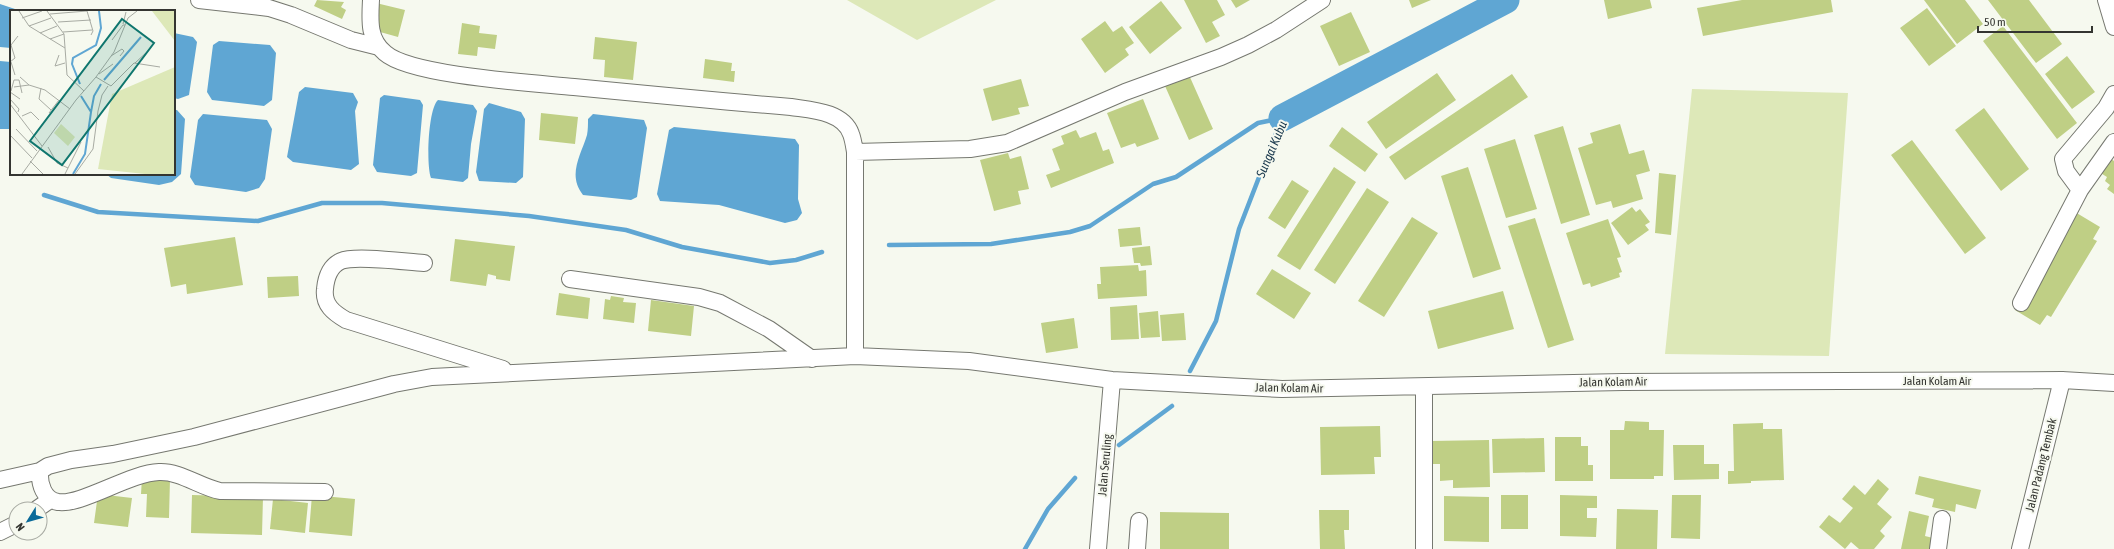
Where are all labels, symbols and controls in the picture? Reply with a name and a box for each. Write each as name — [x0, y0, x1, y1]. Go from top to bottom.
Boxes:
scale bar — [1978, 8, 2092, 34]
inset map — [10, 10, 175, 175]
text: 50 m — [1984, 15, 2006, 29]
water label: Sungai Kubu — [1253, 119, 1290, 181]
street label: Jalan Kolam Air — [1579, 374, 1648, 390]
street label: Jalan Kolam Air — [1903, 374, 1972, 388]
street label: Jalan Kolam Air — [1255, 380, 1324, 396]
street label: Jalan Padang Tembak — [2023, 416, 2060, 513]
street label: Jalan Seruling — [1095, 432, 1115, 497]
north arrow — [8, 501, 48, 541]
text: N — [13, 521, 27, 533]

